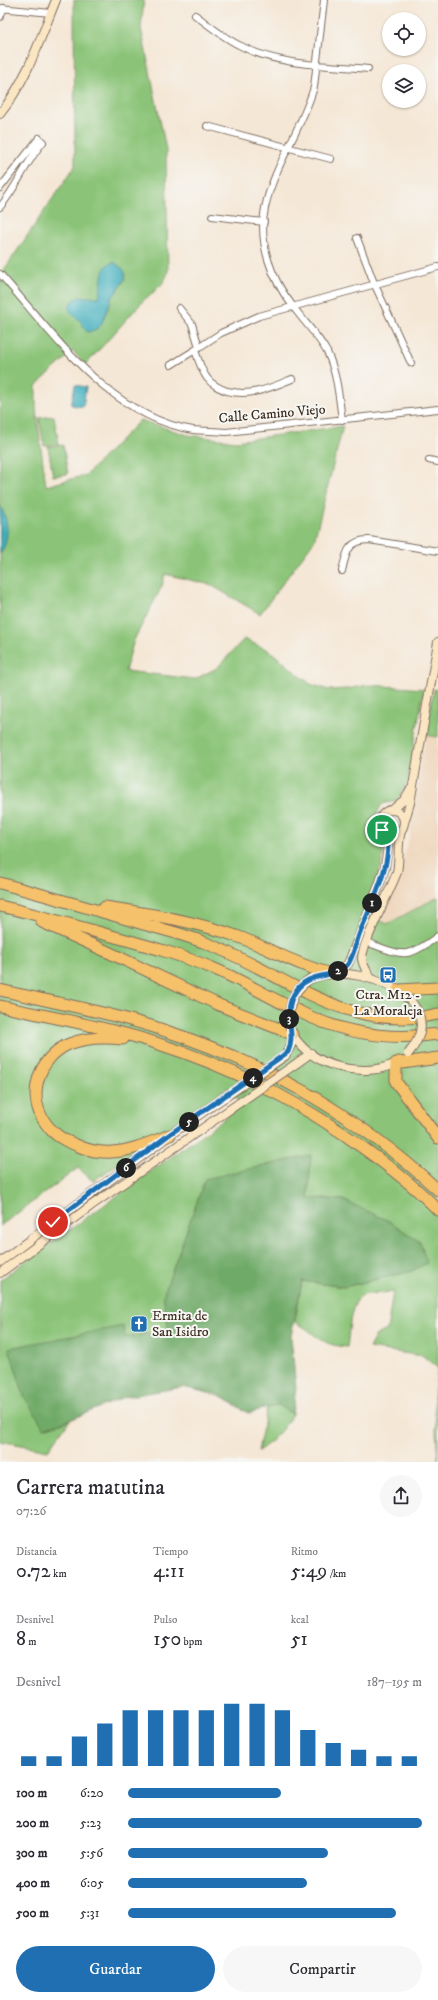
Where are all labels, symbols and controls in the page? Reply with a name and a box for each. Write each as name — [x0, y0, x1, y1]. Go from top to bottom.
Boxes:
map controls — [382, 12, 426, 108]
button: locate — [382, 12, 426, 56]
button: layers — [382, 64, 426, 108]
street label: Calle Camino Viejo — [218, 400, 326, 428]
pin — [365, 813, 399, 847]
icon: arrive — [371, 819, 393, 841]
pin: 1 — [362, 893, 382, 913]
text: 1 — [370, 896, 374, 910]
pin: 2 — [328, 961, 348, 981]
text: 2 — [335, 964, 341, 978]
bus stop icon: Ctra. M12 - La Moraleja — [378, 965, 398, 985]
place label: Ctra. M12 - La Moraleja — [354, 986, 422, 1020]
pin: 3 — [279, 1009, 299, 1029]
text: 3 — [287, 1012, 291, 1026]
pin: 4 — [243, 1068, 263, 1088]
text: 4 — [250, 1071, 256, 1085]
pin: 5 — [179, 1112, 199, 1132]
text: 5 — [186, 1115, 192, 1129]
pin: 6 — [116, 1158, 136, 1178]
text: 6 — [123, 1161, 129, 1175]
pin — [36, 1205, 70, 1239]
icon: check — [42, 1211, 64, 1233]
place label: Ermita de San Isidro — [152, 1307, 209, 1341]
church icon: Ermita de San Isidro — [129, 1314, 149, 1334]
text: Carrera matutina — [16, 1474, 165, 1501]
button: share — [380, 1475, 422, 1517]
text: 07:26 — [16, 1503, 46, 1519]
text: Distancia — [16, 1545, 57, 1559]
text: Tiempo — [153, 1545, 188, 1559]
text: Ritmo — [291, 1545, 318, 1559]
text: 0.72 — [16, 1559, 51, 1584]
text: 4:11 — [153, 1559, 185, 1584]
text: 5:49 — [291, 1559, 327, 1584]
text: km — [51, 1567, 67, 1581]
text: /km — [327, 1567, 346, 1581]
text: Desnivel — [16, 1613, 54, 1627]
text: Pulso — [153, 1613, 177, 1627]
text: kcal — [291, 1613, 309, 1627]
text: 8 — [16, 1627, 26, 1652]
text: 150 — [153, 1627, 181, 1652]
text: 51 — [291, 1627, 308, 1652]
text: m — [26, 1635, 37, 1649]
text: bpm — [181, 1635, 203, 1649]
text: Desnivel — [16, 1674, 61, 1690]
text: 187–195 m — [367, 1674, 422, 1690]
text: 100 m — [16, 1785, 47, 1801]
text: 6:20 — [80, 1785, 104, 1801]
text: 200 m — [16, 1815, 49, 1831]
text: 5:23 — [80, 1815, 101, 1831]
text: 300 m — [16, 1845, 47, 1861]
text: 5:56 — [80, 1845, 103, 1861]
text: 400 m — [16, 1875, 50, 1891]
text: 6:05 — [80, 1875, 104, 1891]
text: 500 m — [16, 1905, 49, 1921]
text: 5:31 — [80, 1905, 99, 1921]
button: Guardar — [16, 1946, 215, 1992]
button: Compartir — [223, 1946, 422, 1992]

